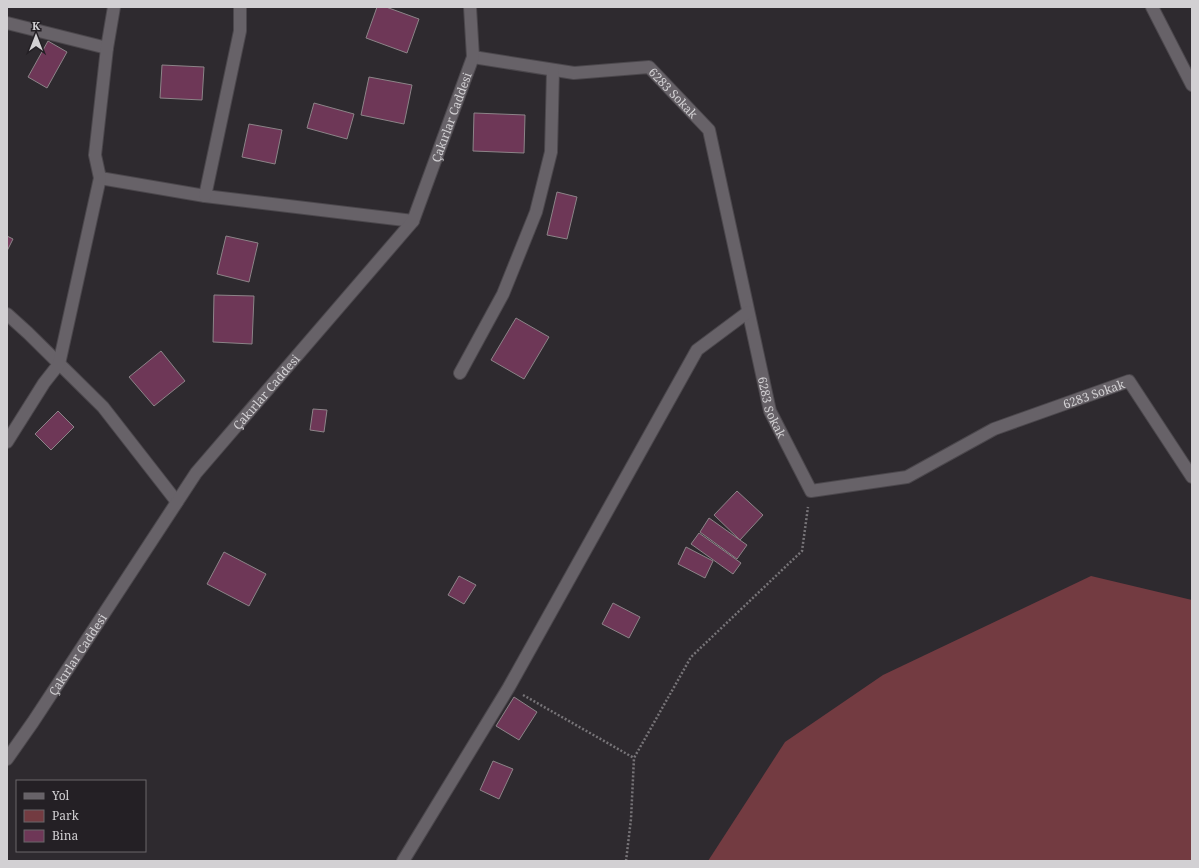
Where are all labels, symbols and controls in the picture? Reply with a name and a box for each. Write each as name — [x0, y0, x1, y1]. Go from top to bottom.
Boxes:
north arrow — [16, 16, 56, 56]
text: K — [32, 18, 41, 33]
street label: 6283 Sokak — [645, 64, 702, 123]
street label: Çakırlar Caddesi — [427, 70, 475, 164]
street label: Çakırlar Caddesi — [229, 350, 303, 433]
street label: 6283 Sokak — [1060, 374, 1128, 412]
street label: 6283 Sokak — [754, 375, 791, 442]
street label: Çakırlar Caddesi — [44, 610, 110, 699]
legend — [16, 780, 146, 852]
text: Yol — [51, 787, 70, 804]
text: Park — [52, 807, 80, 824]
text: Bina — [52, 827, 78, 844]

